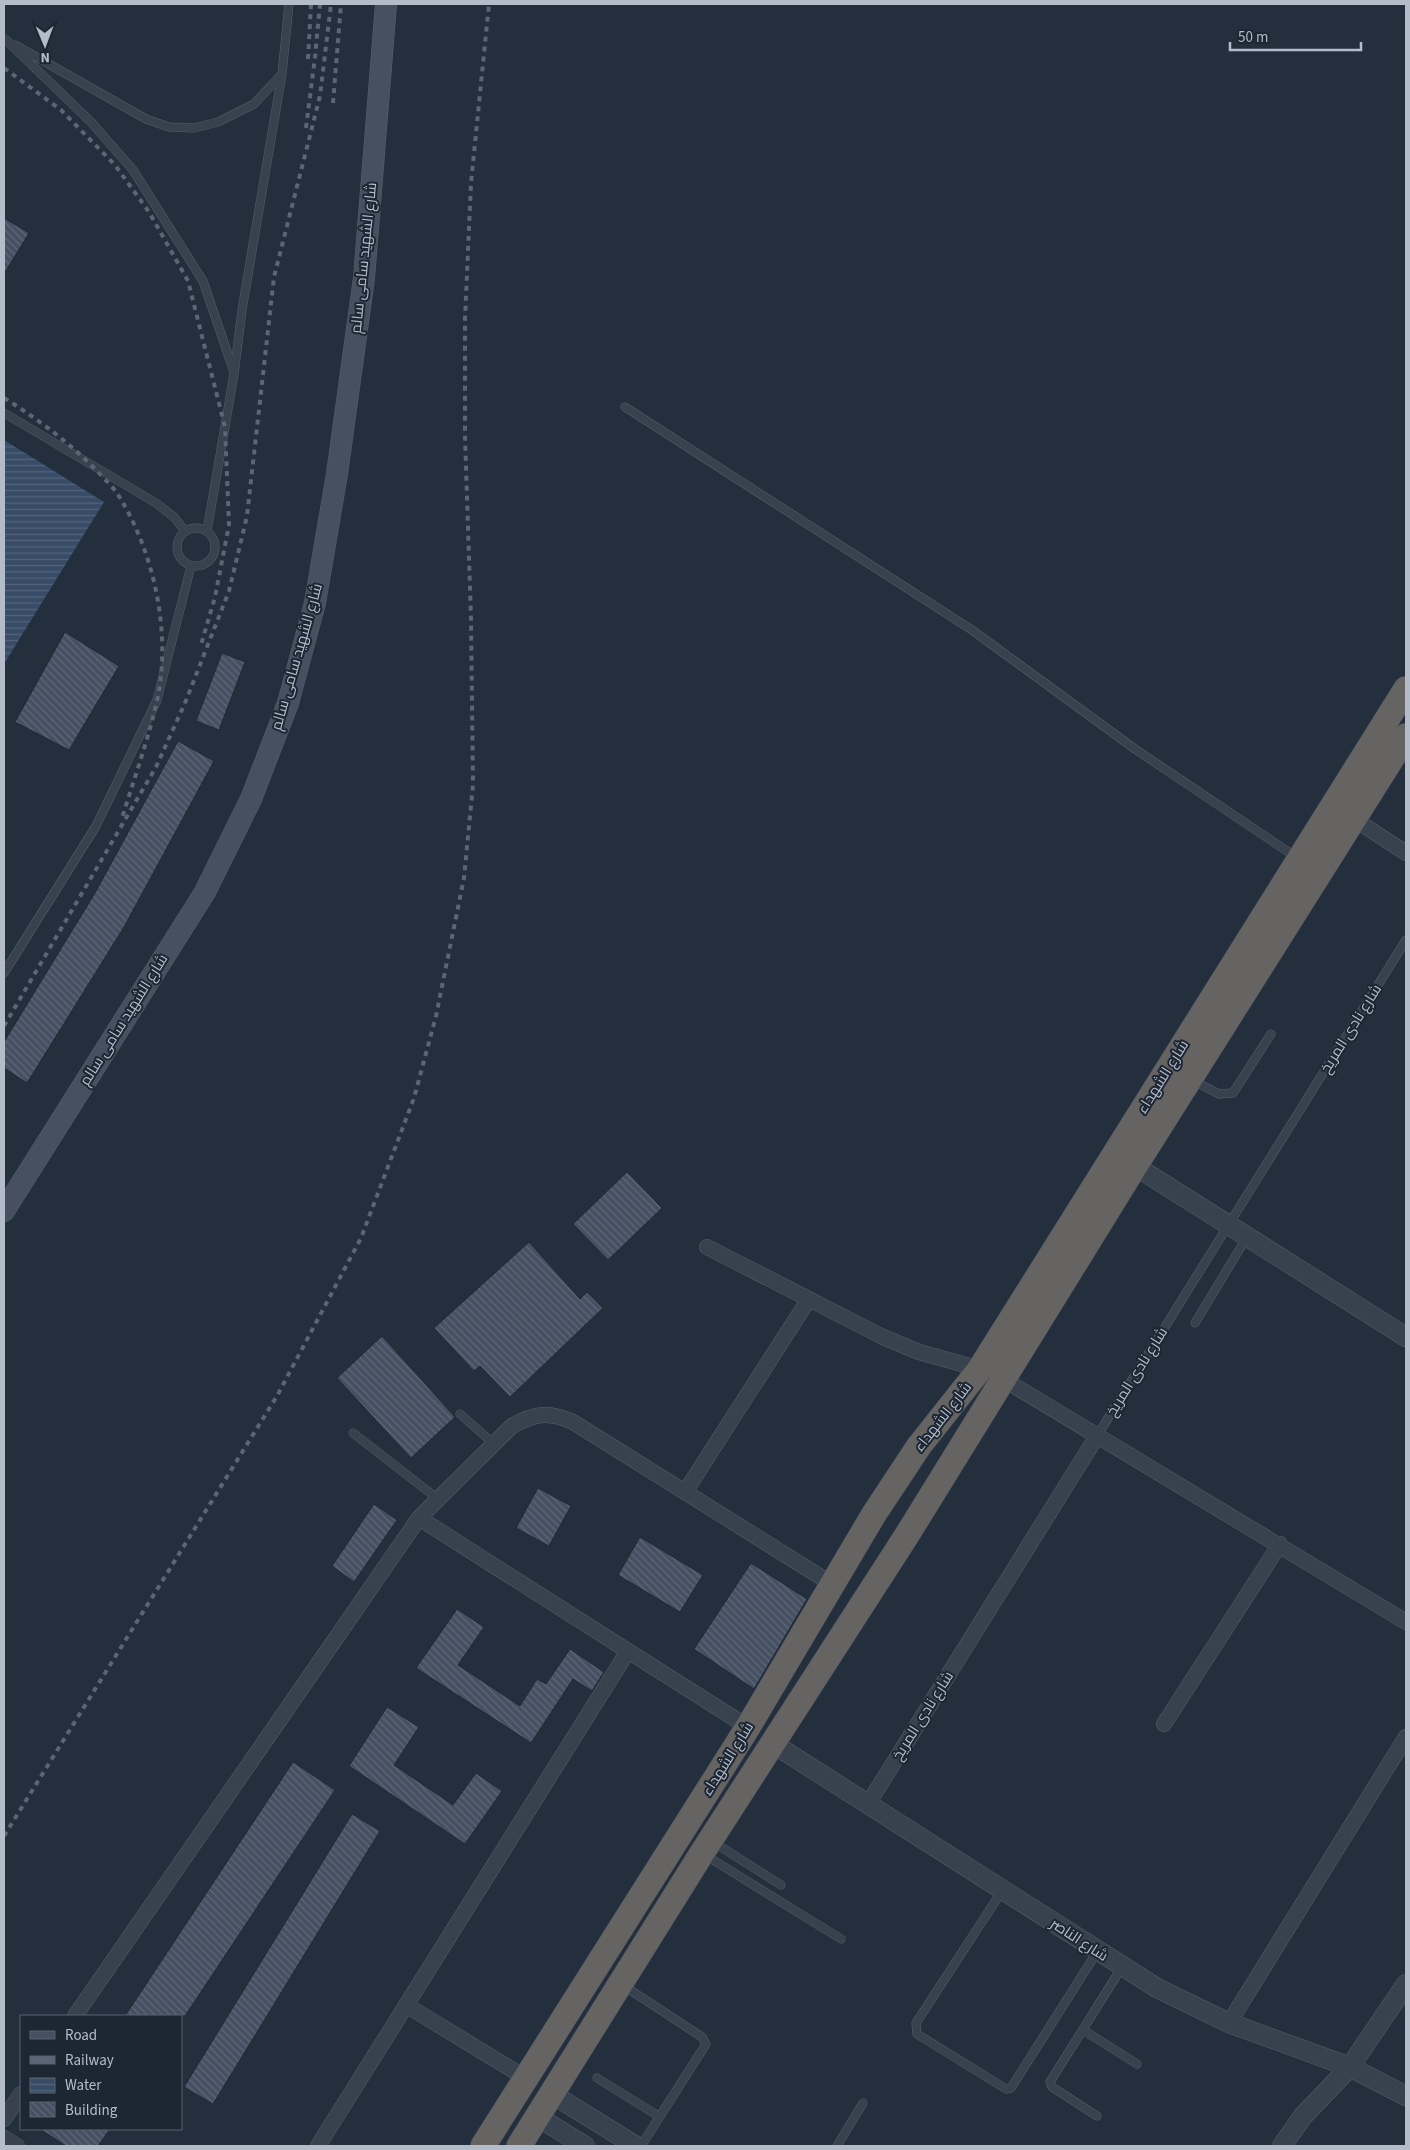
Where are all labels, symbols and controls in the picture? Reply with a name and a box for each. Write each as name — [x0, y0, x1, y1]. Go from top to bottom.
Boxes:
north arrow — [20, 20, 70, 70]
scale bar — [1230, 20, 1361, 52]
text: 50 m — [1238, 27, 1268, 48]
text: N — [40, 47, 50, 67]
street label: شارع الشهيد سامى سالم — [346, 181, 382, 335]
street label: شارع الشهيد سامى سالم — [266, 581, 328, 733]
street label: شارع الشهيد سامى سالم — [75, 950, 173, 1090]
street label: شارع نادى المريخ — [1315, 980, 1387, 1078]
street label: شارع الشهداء — [1132, 1036, 1194, 1118]
street label: شارع نادى المريخ — [1101, 1323, 1173, 1421]
street label: شارع الشهداء — [909, 1378, 977, 1456]
street label: شارع نادى المريخ — [887, 1667, 959, 1765]
street label: شارع الشهداء — [697, 1718, 759, 1800]
street label: شارع الناصر — [1045, 1913, 1112, 1967]
legend — [20, 2015, 182, 2130]
text: Road — [65, 2025, 97, 2046]
text: Railway — [65, 2050, 114, 2071]
text: Water — [65, 2075, 102, 2096]
text: Building — [65, 2100, 118, 2121]

